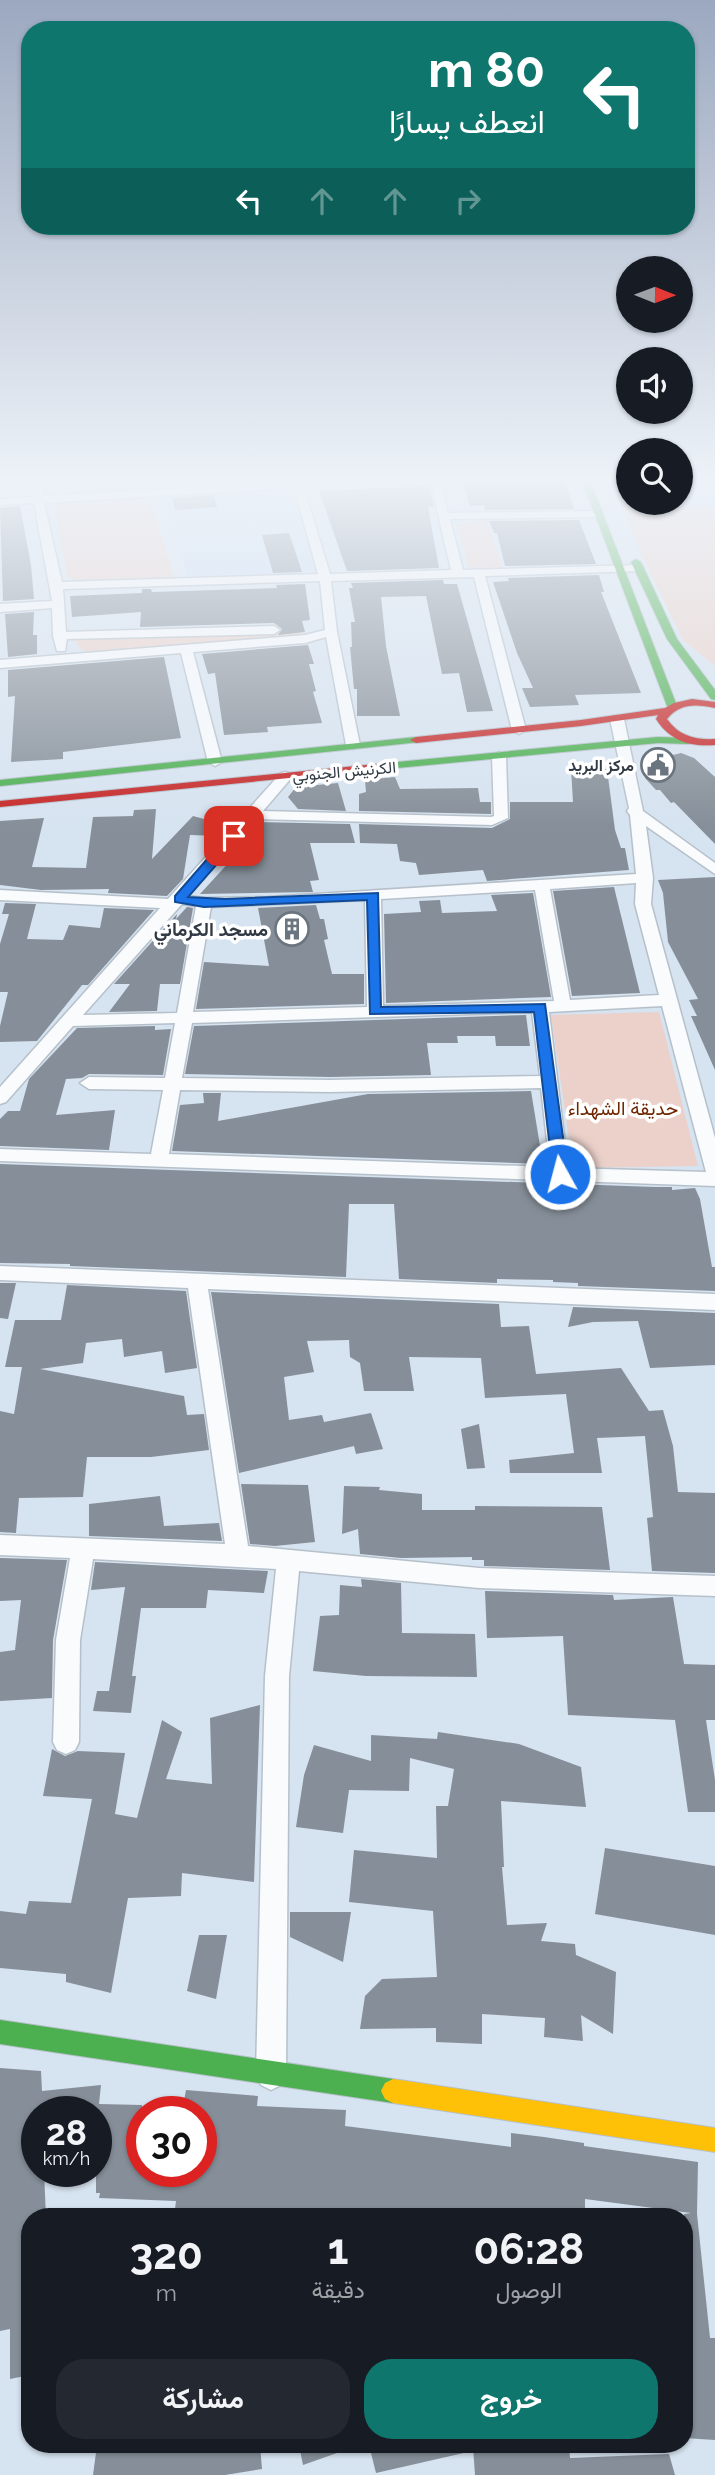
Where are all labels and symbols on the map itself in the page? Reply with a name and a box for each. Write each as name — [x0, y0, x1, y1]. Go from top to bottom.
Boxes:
north arrow — [616, 256, 693, 332]
public building icon: مركز البريد — [639, 746, 677, 784]
place label: مركز البريد — [568, 756, 634, 776]
street label: الكرنيش الجنوبي — [291, 757, 397, 789]
pin — [204, 806, 264, 866]
building icon: مسجد الكرماني — [273, 910, 311, 948]
place label: مسجد الكرماني — [154, 918, 268, 946]
park label: حديقة الشهداء — [568, 1097, 678, 1120]
position arrow — [523, 1137, 597, 1211]
speed limit sign: 30 — [126, 2096, 217, 2187]

